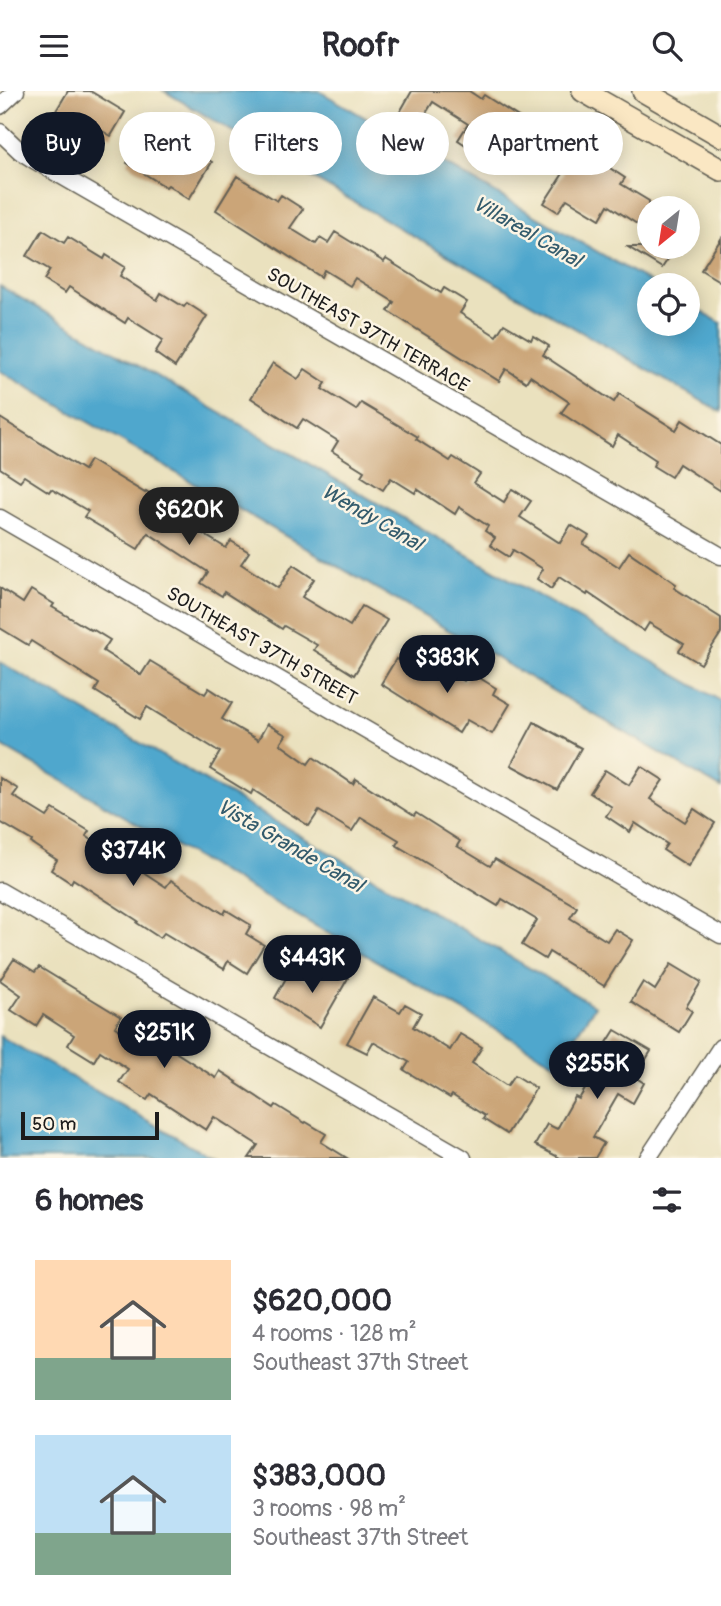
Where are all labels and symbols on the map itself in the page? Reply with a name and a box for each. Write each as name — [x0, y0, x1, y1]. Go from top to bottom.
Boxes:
water label: Villareal Canal — [468, 190, 588, 275]
north arrow — [637, 196, 700, 259]
street label: SOUTHEAST 37TH TERRACE — [262, 262, 474, 398]
water label: Wendy Canal — [317, 478, 429, 559]
pin: $620K — [140, 487, 238, 547]
street label: SOUTHEAST 37TH STREET — [162, 581, 362, 711]
pin: $383K — [398, 635, 496, 695]
water label: Vista Grande Canal — [212, 793, 370, 900]
pin: $374K — [84, 829, 182, 888]
pin: $443K — [263, 935, 361, 995]
pin: $251K — [115, 1011, 213, 1070]
pin: $255K — [548, 1041, 646, 1101]
scale bar — [21, 1109, 159, 1141]

